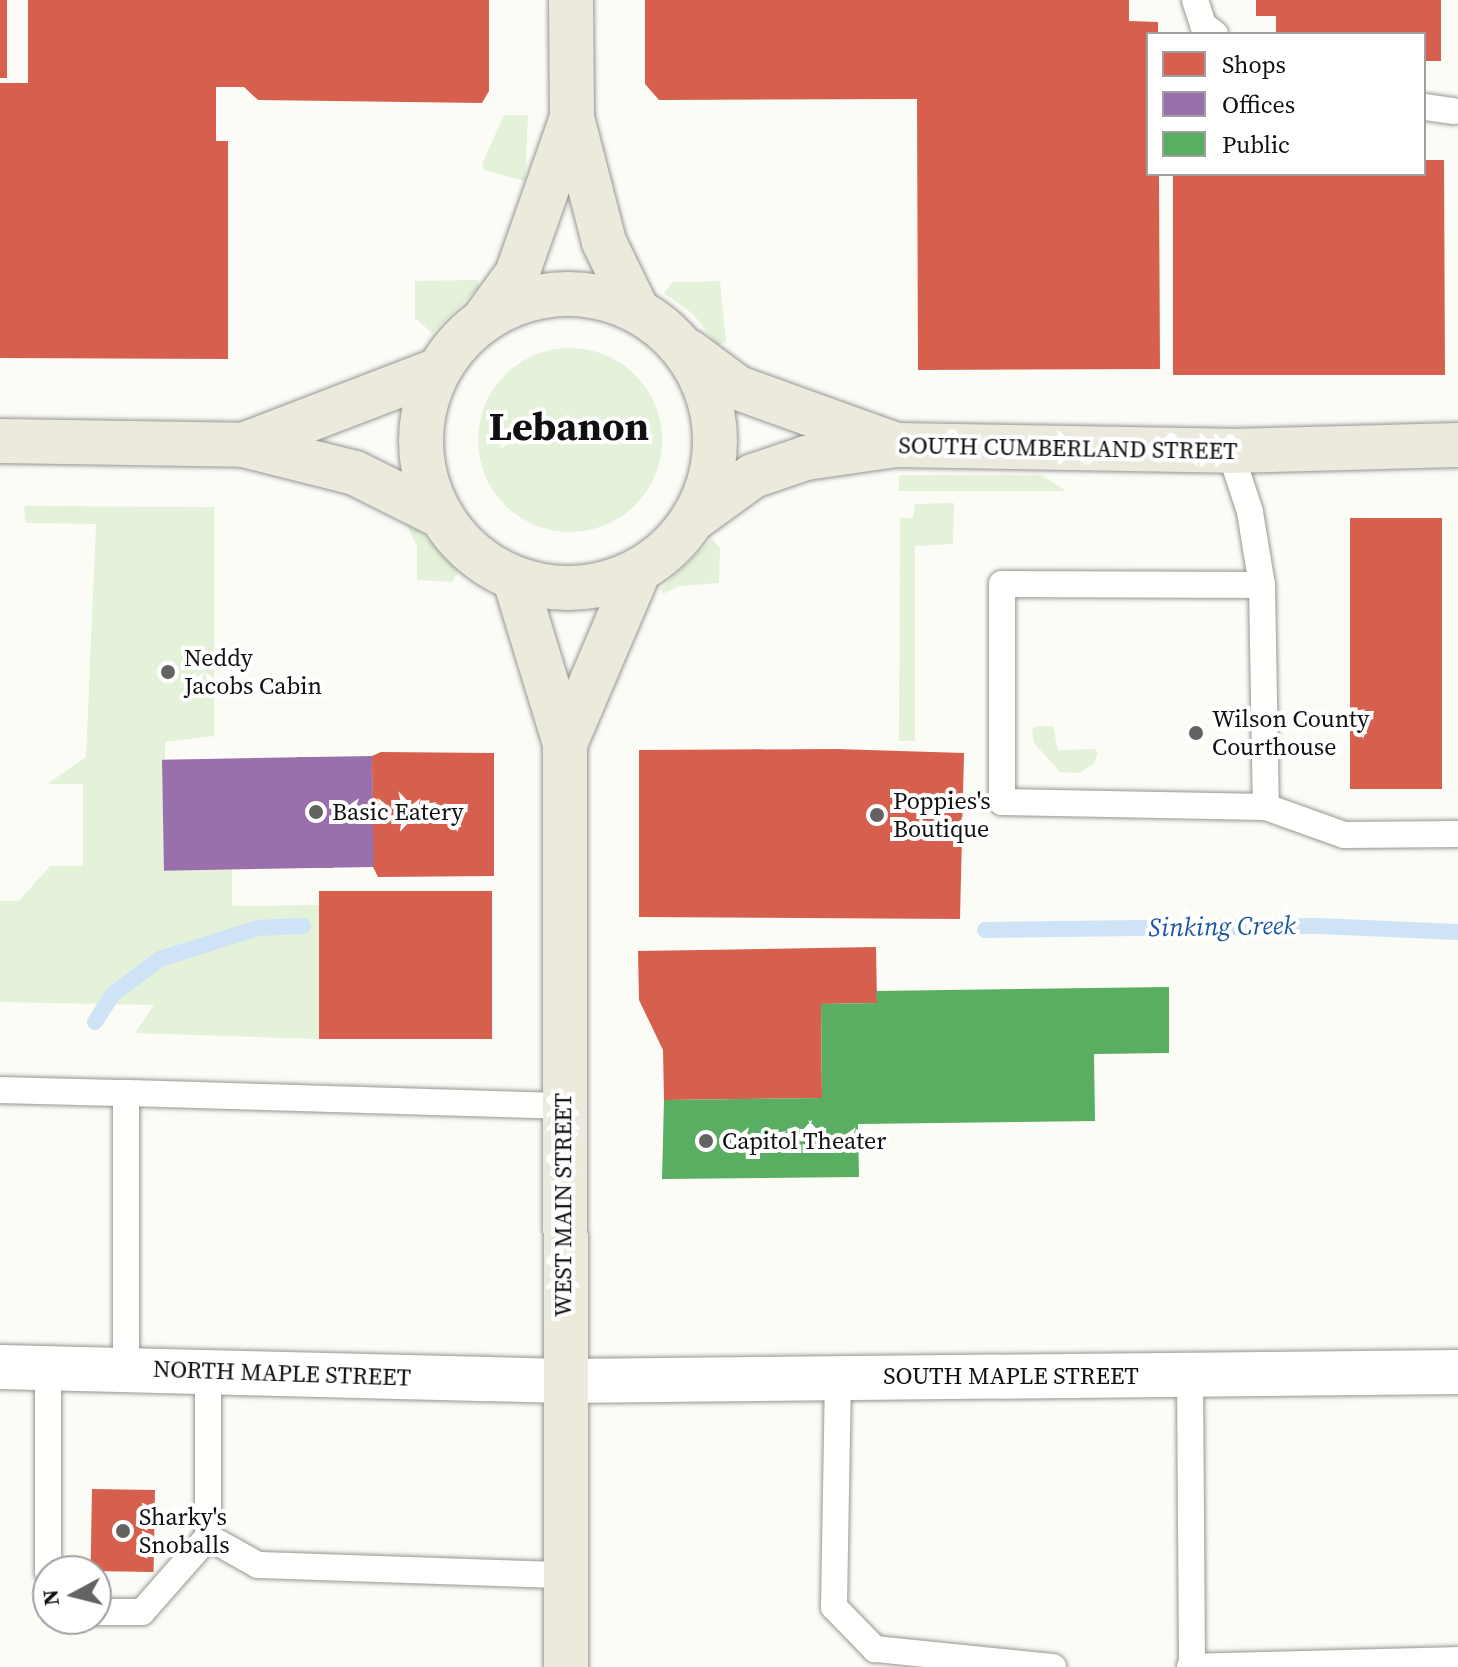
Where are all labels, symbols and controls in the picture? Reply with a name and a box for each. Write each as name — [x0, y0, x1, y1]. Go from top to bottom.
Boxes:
legend — [1146, 32, 1426, 176]
text: Shops — [1222, 48, 1286, 81]
text: Offices — [1222, 88, 1295, 121]
text: Public — [1222, 128, 1290, 161]
district label: Lebanon — [489, 402, 649, 450]
street label: SOUTH CUMBERLAND STREET — [898, 431, 1238, 465]
place label: Neddy Jacobs Cabin — [184, 644, 322, 700]
marker: Neddy Jacobs Cabin — [159, 663, 177, 681]
place label: Wilson County Courthouse — [1212, 705, 1369, 761]
marker: Wilson County Courthouse — [1187, 724, 1205, 742]
place label: Poppies's Boutique — [893, 787, 991, 843]
place label: Basic Eatery — [332, 798, 464, 826]
marker: Basic Eatery — [307, 803, 325, 821]
marker: Poppies's Boutique — [868, 806, 886, 824]
water label: Sinking Creek — [1148, 910, 1296, 944]
street label: WEST MAIN STREET — [549, 1093, 577, 1317]
place label: Capitol Theater — [722, 1127, 887, 1155]
marker: Capitol Theater — [697, 1132, 715, 1150]
street label: NORTH MAPLE STREET — [152, 1354, 412, 1392]
street label: SOUTH MAPLE STREET — [883, 1362, 1139, 1390]
place label: Sharky's Snoballs — [139, 1503, 230, 1559]
marker: Sharky's Snoballs — [114, 1522, 132, 1540]
north arrow — [32, 1555, 112, 1635]
text: N — [34, 1588, 66, 1607]

